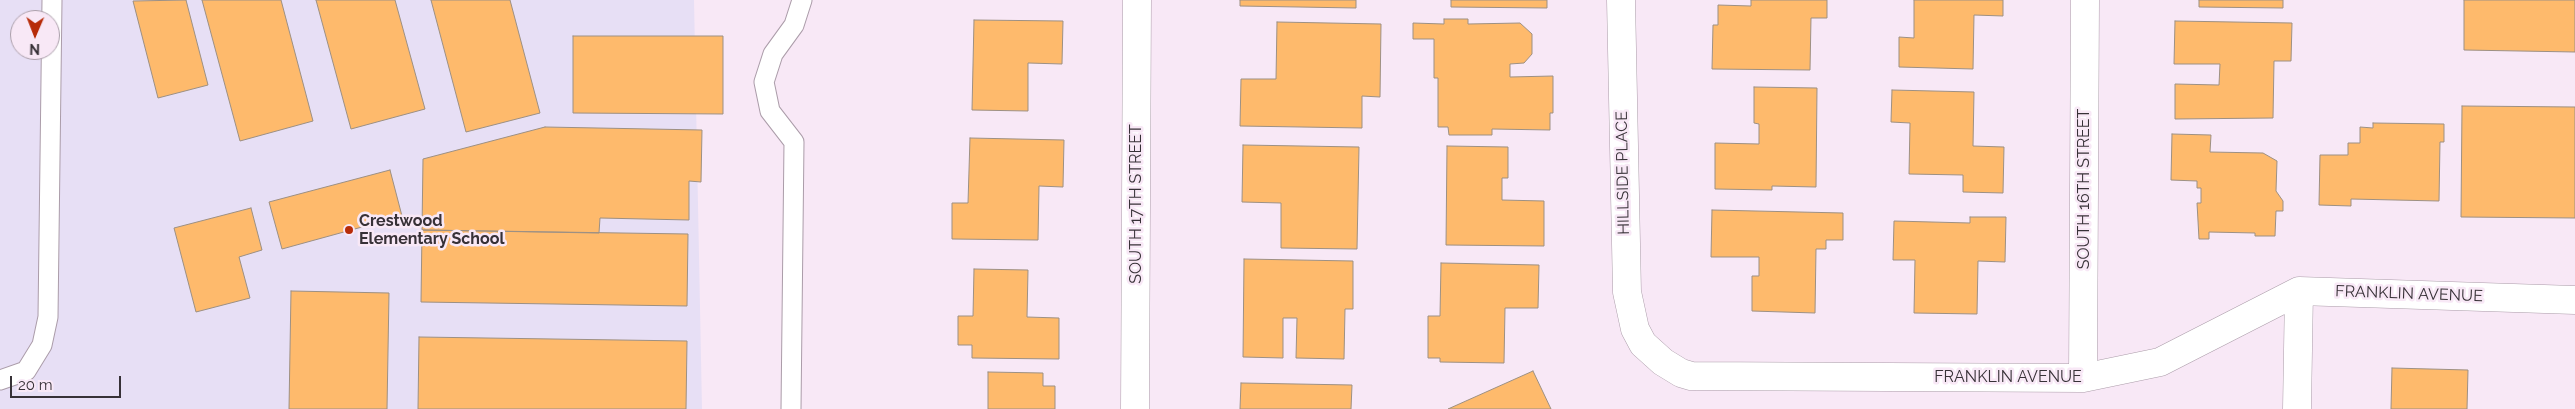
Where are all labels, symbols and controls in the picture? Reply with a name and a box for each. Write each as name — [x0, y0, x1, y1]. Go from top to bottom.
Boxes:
north arrow — [10, 10, 60, 60]
text: N — [29, 41, 40, 57]
street label: SOUTH 16TH STREET — [2074, 109, 2094, 269]
street label: HILLSIDE PLACE — [1612, 111, 1634, 235]
street label: SOUTH 17TH STREET — [1126, 124, 1146, 284]
place label: Crestwood Elementary School — [359, 211, 504, 249]
marker: Crestwood Elementary School — [343, 224, 355, 236]
street label: FRANKLIN AVENUE — [2335, 282, 2483, 306]
scale bar — [12, 366, 124, 398]
street label: FRANKLIN AVENUE — [1934, 367, 2082, 387]
text: 20 m — [18, 376, 53, 394]

